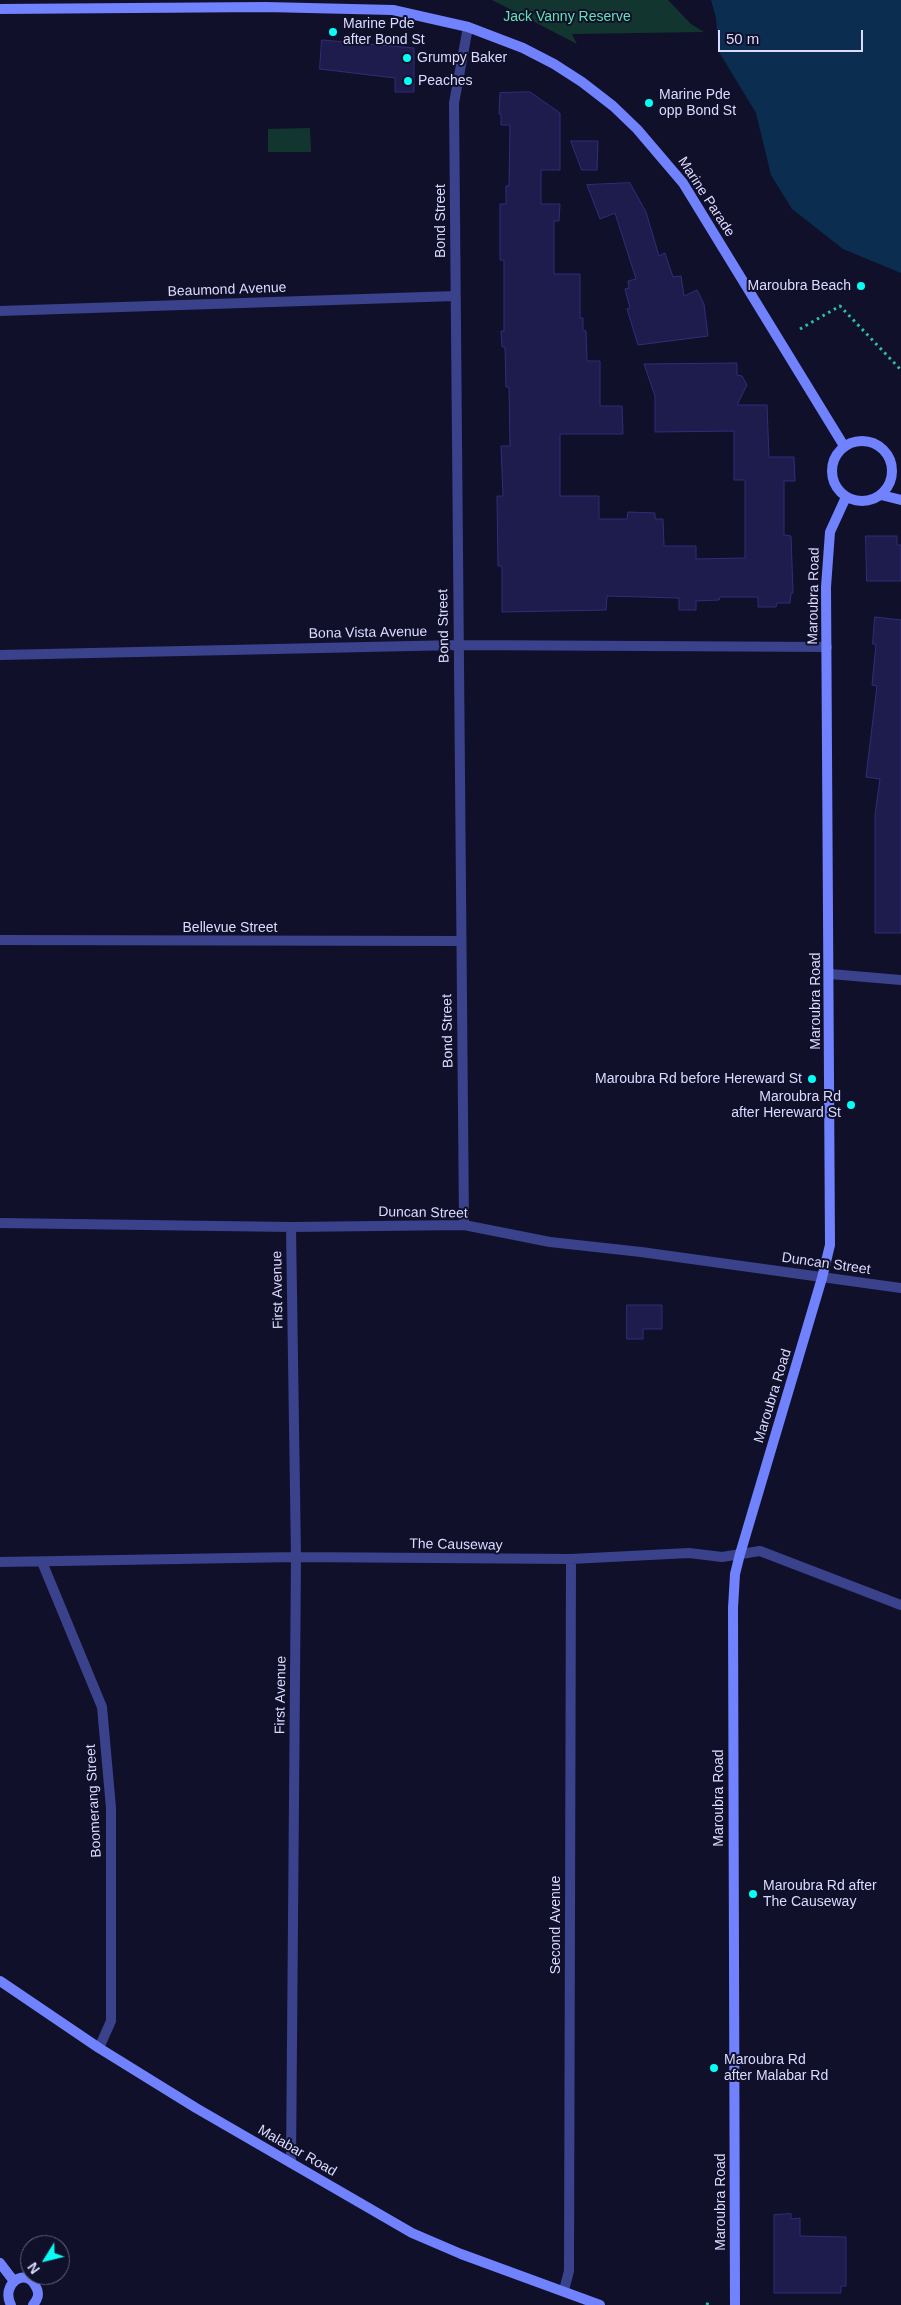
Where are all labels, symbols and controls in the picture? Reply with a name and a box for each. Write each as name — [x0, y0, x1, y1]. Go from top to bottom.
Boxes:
park label: Jack Vanny Reserve — [503, 9, 631, 25]
place label: Marine Pde after Bond St — [343, 16, 425, 48]
scale bar — [721, 20, 866, 52]
marker: Marine Pde after Bond St — [327, 26, 339, 38]
text: 50 m — [726, 30, 759, 47]
place label: Grumpy Baker — [417, 50, 507, 66]
marker: Grumpy Baker — [401, 52, 413, 64]
place label: Peaches — [418, 73, 472, 89]
marker: Peaches — [402, 75, 414, 87]
place label: Marine Pde opp Bond St — [659, 87, 736, 120]
marker: Marine Pde opp Bond St — [643, 97, 655, 109]
street label: Marine Parade — [674, 154, 738, 240]
street label: Bond Street — [433, 184, 449, 258]
place label: Maroubra Beach — [747, 278, 851, 294]
street label: Beaumond Avenue — [167, 280, 287, 300]
marker: Maroubra Beach — [855, 280, 867, 292]
street label: Maroubra Road — [805, 547, 823, 645]
street label: Bond Street — [435, 589, 453, 663]
street label: Bona Vista Avenue — [309, 624, 427, 642]
street label: Bellevue Street — [183, 920, 277, 936]
street label: Maroubra Road — [808, 952, 824, 1050]
street label: Bond Street — [439, 994, 457, 1068]
place label: Maroubra Rd before Hereward St — [595, 1071, 802, 1087]
marker: Maroubra Rd before Hereward St — [806, 1073, 818, 1085]
place label: Maroubra Rd after Hereward St — [731, 1089, 841, 1122]
marker: Maroubra Rd after Hereward St — [845, 1099, 857, 1111]
street label: Duncan Street — [378, 1204, 468, 1222]
street label: Duncan Street — [781, 1249, 871, 1279]
street label: First Avenue — [269, 1251, 287, 1329]
street label: Maroubra Road — [751, 1347, 795, 1445]
street label: The Causeway — [409, 1536, 503, 1554]
street label: First Avenue — [272, 1656, 290, 1734]
street label: Boomerang Street — [83, 1744, 105, 1858]
street label: Maroubra Road — [711, 1749, 727, 1847]
street label: Second Avenue — [548, 1876, 564, 1974]
place label: Maroubra Rd after The Causeway — [763, 1878, 877, 1910]
marker: Maroubra Rd after The Causeway — [747, 1888, 759, 1900]
place label: Maroubra Rd after Malabar Rd — [724, 2052, 828, 2084]
marker: Maroubra Rd after Malabar Rd — [708, 2062, 720, 2074]
street label: Malabar Road — [255, 2122, 339, 2180]
street label: Maroubra Road — [713, 2153, 729, 2251]
north arrow — [20, 2235, 70, 2285]
text: N — [24, 2259, 43, 2277]

